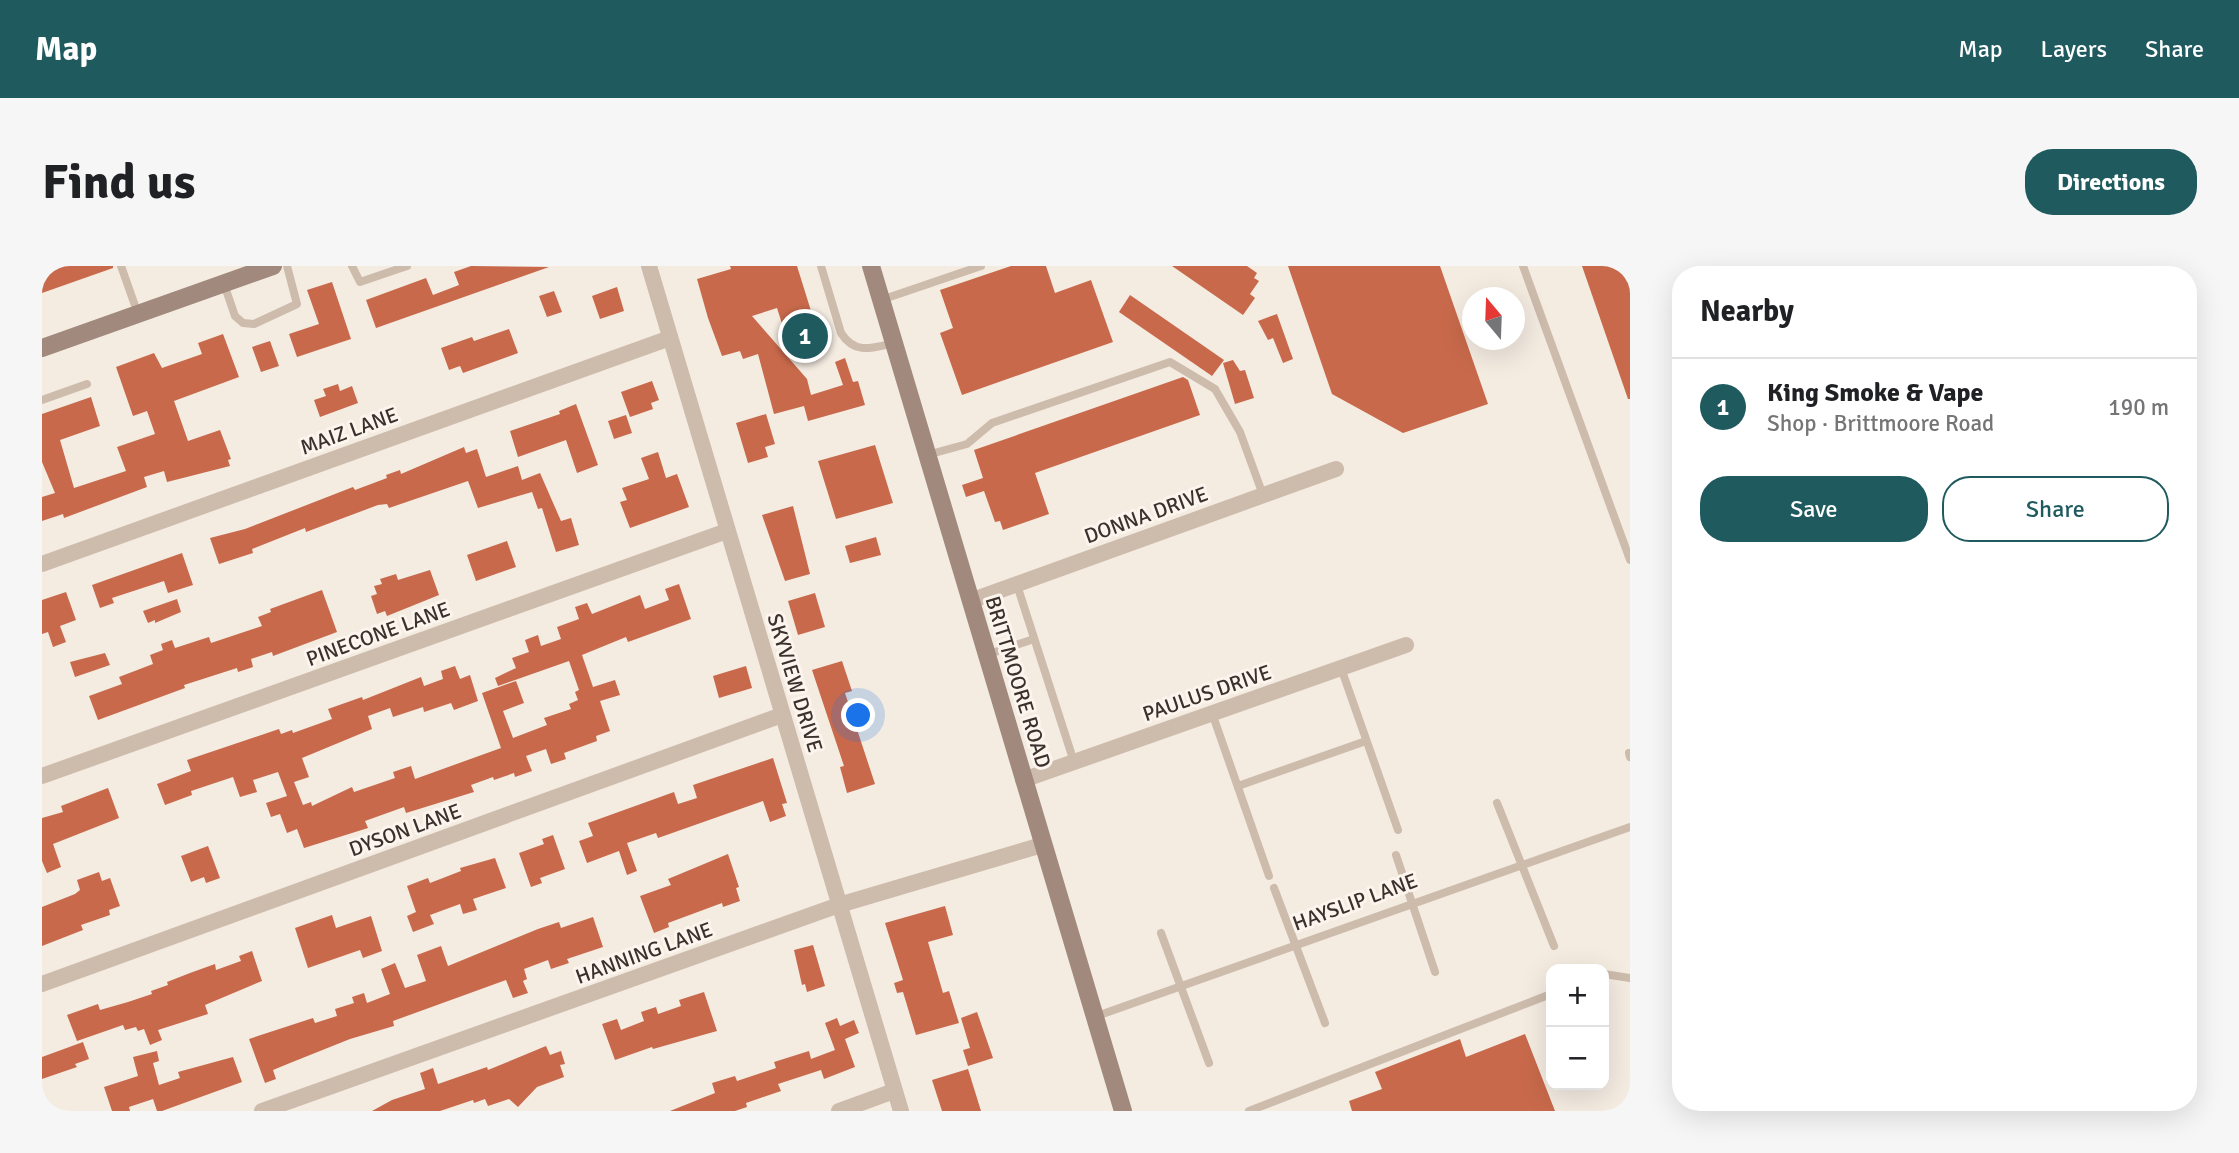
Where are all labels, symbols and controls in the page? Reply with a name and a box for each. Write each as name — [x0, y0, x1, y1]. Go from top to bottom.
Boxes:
text: Map — [35, 29, 97, 70]
text: Map — [1958, 34, 2003, 64]
text: Layers — [2041, 34, 2107, 64]
text: Share — [2145, 34, 2204, 64]
button: Directions — [2025, 149, 2197, 215]
text: Find us — [42, 152, 195, 212]
north arrow — [1462, 287, 1525, 350]
text: Nearby — [1700, 293, 1794, 330]
pin: 1 — [782, 310, 828, 362]
text: King Smoke & Vape — [1767, 377, 1984, 409]
text: 1 — [1717, 393, 1729, 422]
text: 190 m — [2108, 393, 2169, 422]
street label: MAIZ LANE — [297, 401, 401, 461]
text: Shop · Brittmoore Road — [1767, 409, 1994, 438]
button: Save — [1700, 476, 1928, 542]
button: Share — [1942, 476, 2169, 542]
street label: DONNA DRIVE — [1081, 481, 1211, 549]
street label: BRITTMOORE ROAD — [979, 593, 1057, 771]
street label: PINECONE LANE — [303, 596, 453, 672]
street label: SKYVIEW DRIVE — [762, 611, 828, 755]
street label: PAULUS DRIVE — [1139, 659, 1275, 727]
your location — [841, 698, 875, 732]
street label: DYSON LANE — [345, 798, 465, 862]
street label: HAYSLIP LANE — [1289, 867, 1421, 937]
street label: HANNING LANE — [572, 916, 716, 990]
map controls — [1546, 964, 1609, 1090]
button: + — [1546, 964, 1609, 1027]
button: − — [1546, 1027, 1609, 1090]

